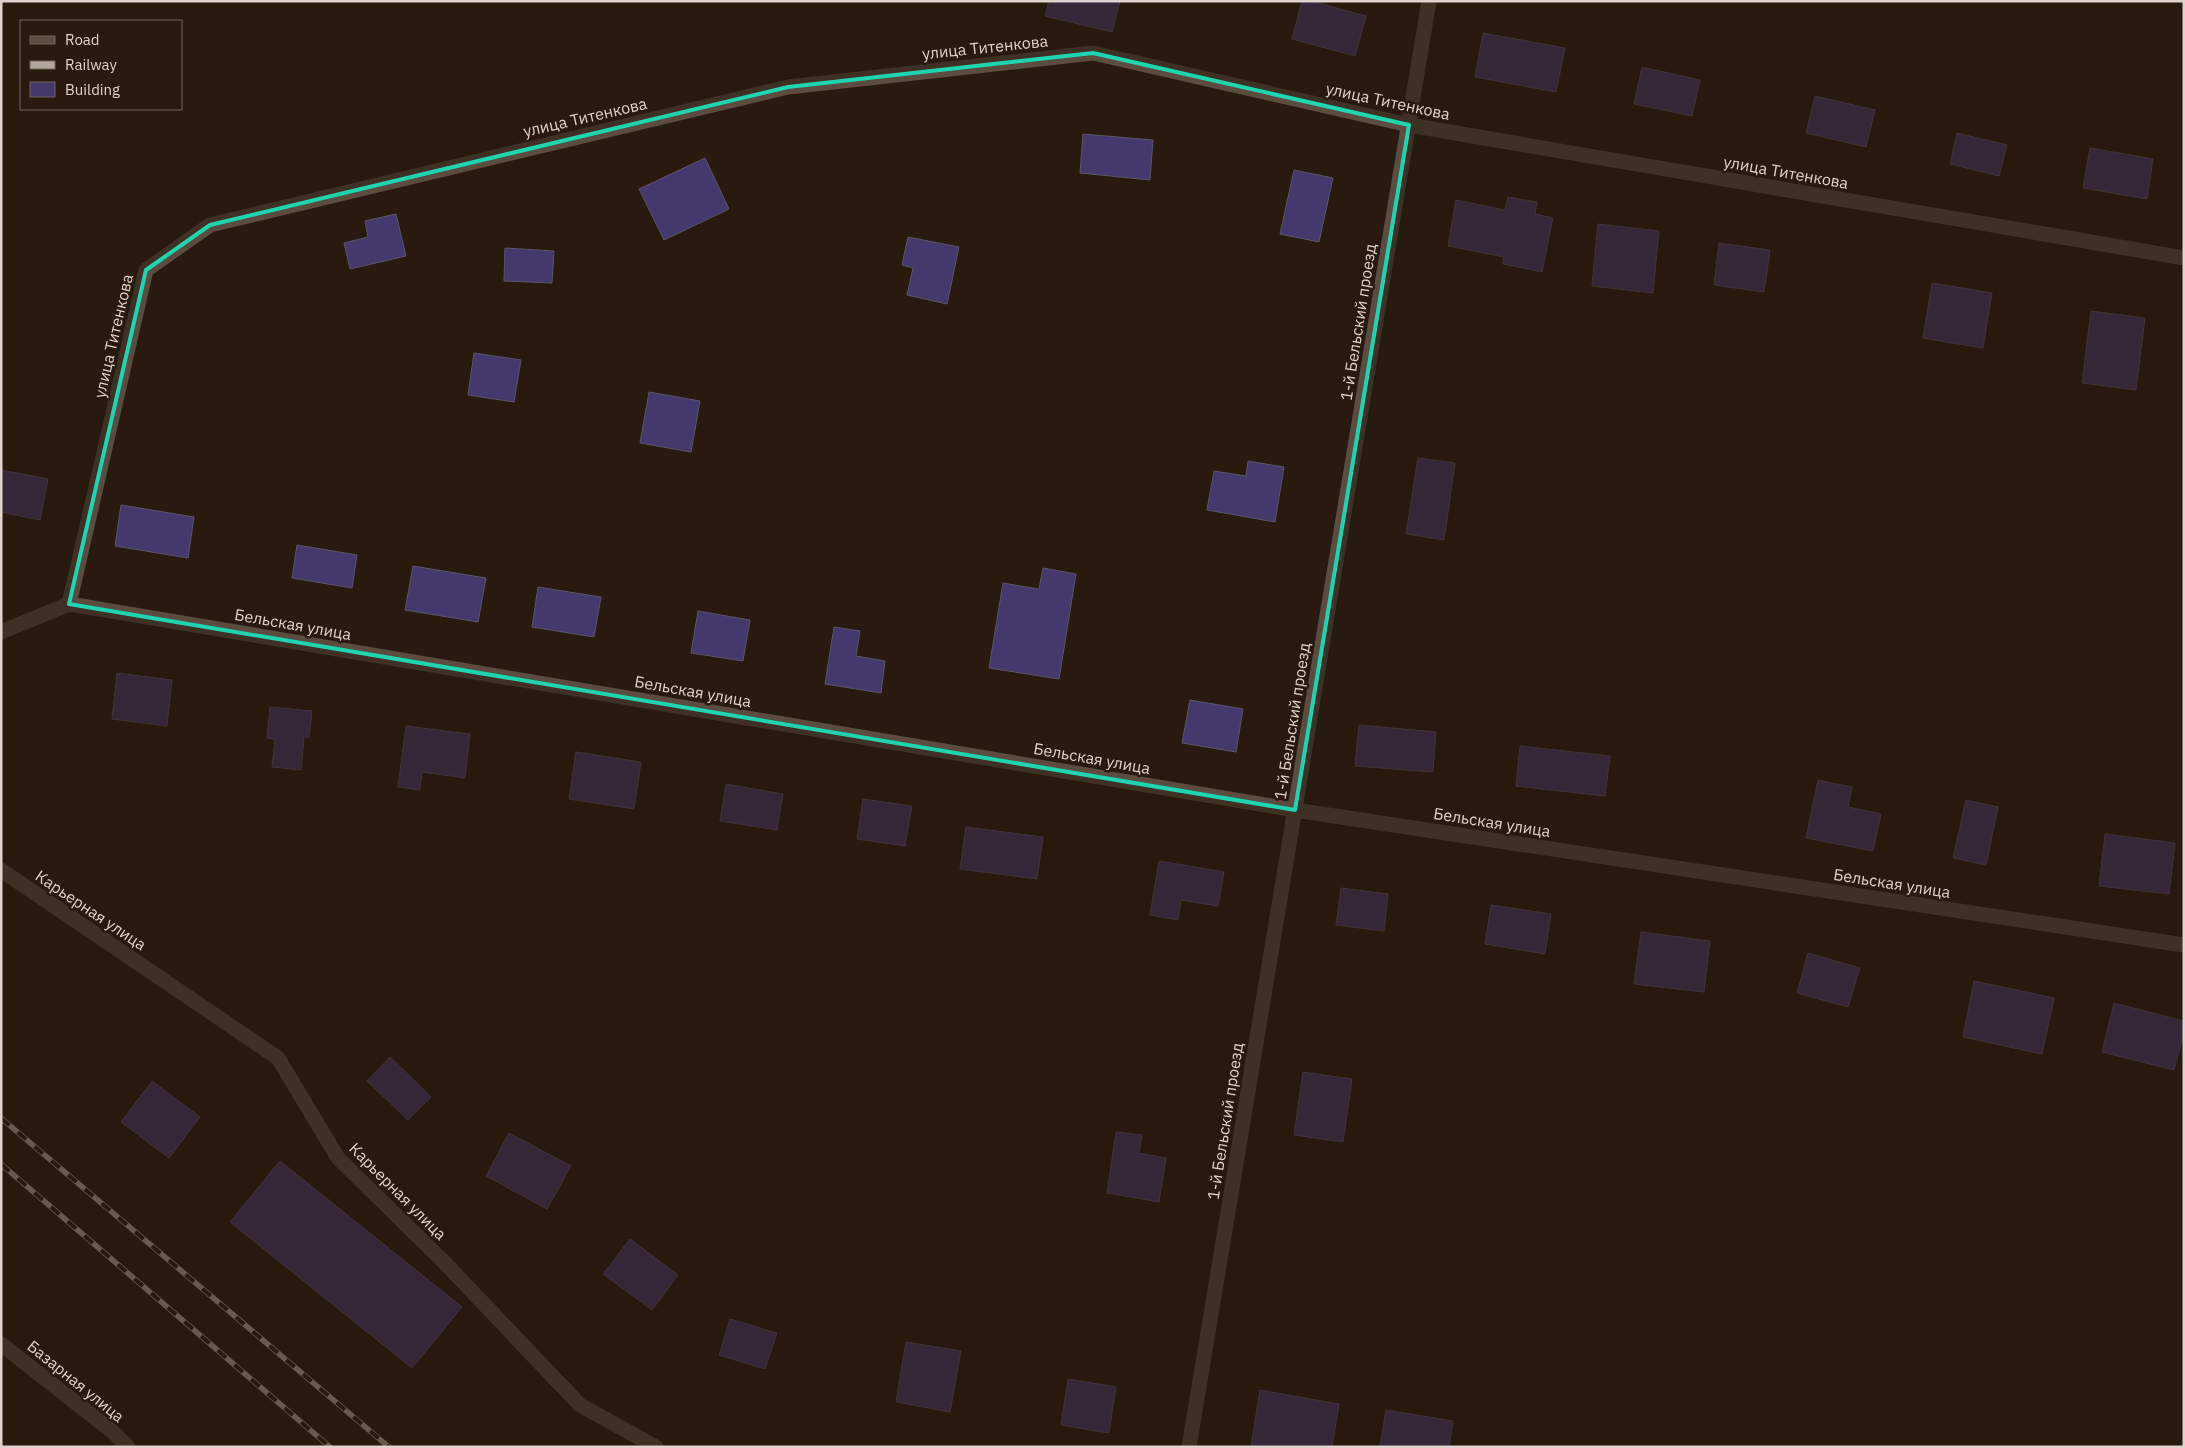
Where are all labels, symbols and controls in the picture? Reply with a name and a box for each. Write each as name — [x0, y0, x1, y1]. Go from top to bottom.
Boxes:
legend — [20, 20, 182, 110]
text: Road — [65, 30, 100, 49]
street label: улица Титенкова — [921, 30, 1049, 64]
text: Railway — [65, 55, 118, 74]
street label: улица Титенкова — [1324, 78, 1452, 124]
text: Building — [65, 80, 120, 99]
street label: улица Титенкова — [521, 93, 649, 141]
street label: улица Титенкова — [1722, 151, 1850, 193]
street label: 1-й Бельский проезд — [1336, 242, 1380, 402]
street label: улица Титенкова — [89, 272, 137, 400]
street label: Бельская улица — [233, 604, 353, 644]
street label: 1-й Бельский проезд — [1270, 641, 1314, 801]
street label: Бельская улица — [633, 671, 753, 711]
street label: Бельская улица — [1032, 738, 1152, 778]
street label: Бельская улица — [1432, 803, 1552, 841]
street label: Бельская улица — [1832, 864, 1952, 902]
street label: Карьерная улица — [32, 866, 151, 955]
street label: 1-й Бельский проезд — [1203, 1041, 1247, 1201]
street label: Карьерная улица — [345, 1138, 451, 1244]
street label: Базарная улица — [23, 1336, 129, 1427]

